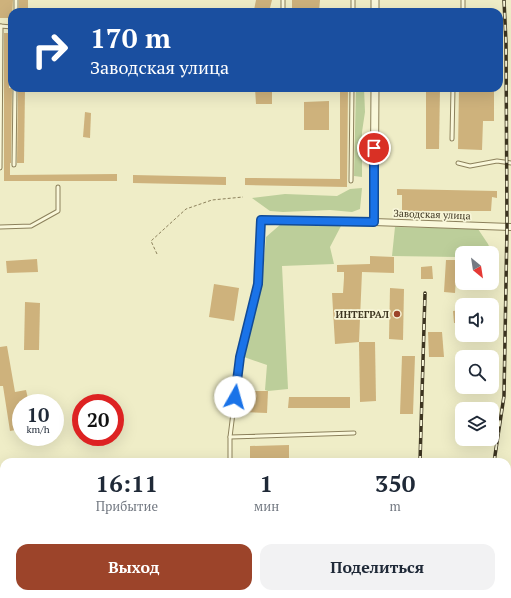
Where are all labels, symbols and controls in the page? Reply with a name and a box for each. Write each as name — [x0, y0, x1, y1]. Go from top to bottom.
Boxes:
text: 170 m — [90, 19, 171, 56]
icon: right — [24, 24, 76, 76]
text: Заводская улица — [90, 55, 229, 79]
pin — [357, 131, 391, 165]
icon: arrive — [363, 137, 385, 159]
street label: Заводская улица — [393, 207, 471, 222]
north arrow — [455, 246, 499, 290]
map controls — [455, 246, 499, 446]
button: sound — [455, 298, 499, 342]
place label: ИНТЕГРАЛ — [336, 308, 389, 321]
marker: ИНТЕГРАЛ — [392, 309, 402, 319]
button: search — [455, 350, 499, 394]
position arrow — [214, 376, 256, 418]
speed limit sign: 20 — [72, 394, 124, 446]
text: 10 — [27, 401, 49, 428]
button: layers — [455, 402, 499, 446]
text: km/h — [26, 423, 50, 436]
text: 16:11 — [96, 467, 158, 499]
text: 1 — [260, 467, 273, 499]
text: 350 — [375, 467, 415, 499]
text: Прибытие — [96, 497, 158, 515]
text: мин — [254, 497, 279, 515]
text: m — [389, 497, 401, 515]
button: Выход — [16, 544, 252, 590]
button: Поделиться — [260, 544, 495, 590]

